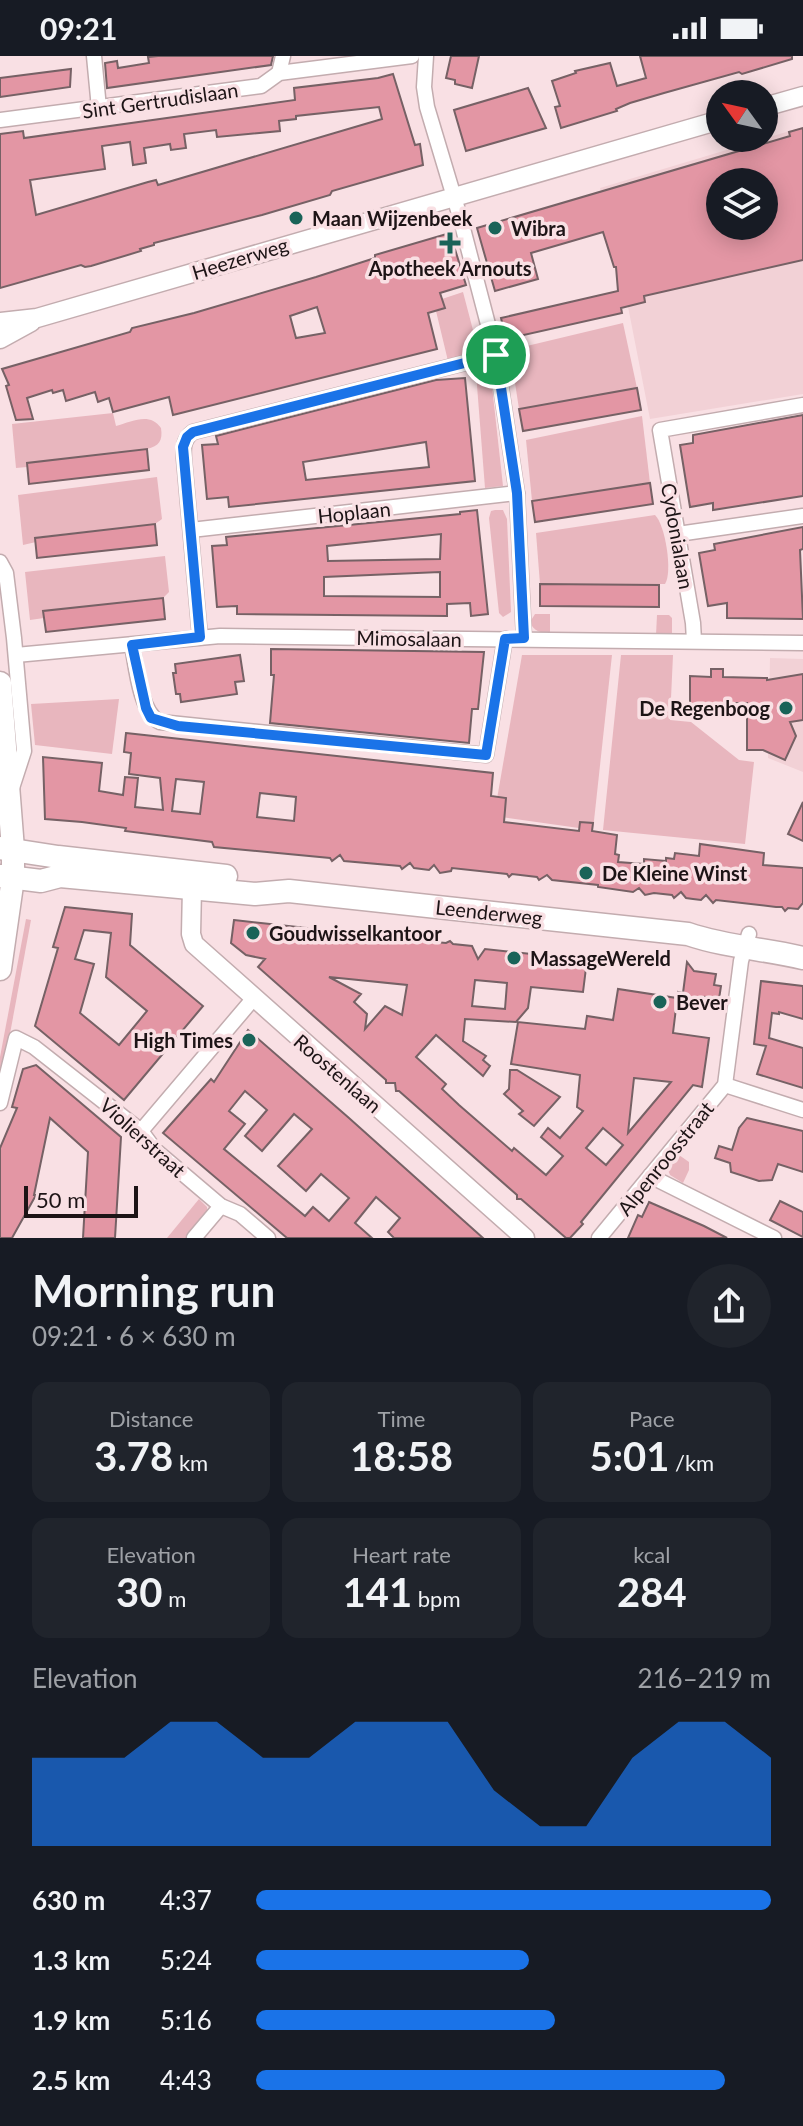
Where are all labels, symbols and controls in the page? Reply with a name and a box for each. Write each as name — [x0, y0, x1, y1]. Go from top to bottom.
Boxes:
text: 09:21 — [40, 10, 117, 46]
street label: Sint Gertrudislaan — [80, 77, 240, 123]
north arrow — [706, 80, 778, 152]
map controls — [706, 80, 778, 240]
button: layers — [706, 168, 778, 240]
place label: Maan Wijzenbeek — [312, 206, 473, 230]
marker: Maan Wijzenbeek — [287, 209, 305, 227]
place label: Wibra — [511, 216, 566, 240]
marker: Wibra — [486, 219, 504, 237]
street label: Heezerweg — [189, 232, 291, 284]
marker: Apotheek Arnouts — [441, 234, 459, 252]
place label: Apotheek Arnouts — [367, 256, 532, 280]
pin — [462, 321, 530, 389]
icon: arrive — [474, 333, 518, 377]
street label: Cydonialaan — [657, 481, 699, 591]
street label: Hoplaan — [316, 496, 392, 528]
street label: Mimosalaan — [356, 625, 462, 651]
place label: De Regenboog — [639, 696, 770, 720]
marker: De Regenboog — [777, 699, 795, 717]
place label: De Kleine Winst — [602, 861, 748, 885]
marker: De Kleine Winst — [577, 864, 595, 882]
street label: Leenderweg — [434, 894, 544, 930]
place label: Goudwisselkantoor — [269, 921, 442, 945]
marker: Goudwisselkantoor — [244, 924, 262, 942]
place label: MassageWereld — [530, 946, 671, 970]
marker: MassageWereld — [505, 949, 523, 967]
place label: Bever — [676, 990, 728, 1014]
marker: Bever — [651, 993, 669, 1011]
place label: High Times — [133, 1028, 233, 1052]
street label: Roostenlaan — [289, 1029, 387, 1117]
marker: High Times — [240, 1031, 258, 1049]
street label: Violierstraat — [95, 1092, 191, 1182]
street label: Alpenroosstraat — [612, 1096, 718, 1220]
scale bar — [24, 1182, 138, 1218]
text: 50 m — [36, 1186, 85, 1213]
text: Morning run — [32, 1264, 275, 1316]
button: share — [687, 1264, 771, 1348]
text: 09:21 · 6 × 630 m — [32, 1320, 236, 1352]
text: Distance — [109, 1405, 193, 1432]
text: Time — [378, 1405, 425, 1432]
text: Pace — [629, 1405, 675, 1432]
text: 3.78 — [94, 1432, 173, 1480]
text: 18:58 — [350, 1432, 453, 1480]
text: 5:01 — [589, 1432, 669, 1480]
text: km — [173, 1449, 208, 1476]
text: /km — [669, 1449, 714, 1476]
text: Elevation — [106, 1541, 196, 1568]
text: Heart rate — [352, 1541, 451, 1568]
text: kcal — [633, 1541, 670, 1568]
text: 30 — [116, 1568, 163, 1616]
text: 141 — [342, 1568, 412, 1616]
text: 284 — [617, 1568, 687, 1616]
text: m — [163, 1585, 186, 1612]
text: bpm — [412, 1585, 460, 1612]
text: Elevation — [32, 1662, 138, 1694]
text: 216–219 m — [637, 1662, 771, 1694]
text: 630 m — [32, 1884, 105, 1916]
text: 4:37 — [160, 1884, 212, 1916]
text: 1.3 km — [32, 1944, 110, 1976]
text: 5:24 — [160, 1944, 212, 1976]
text: 1.9 km — [32, 2004, 110, 2036]
text: 5:16 — [160, 2004, 212, 2036]
text: 2.5 km — [32, 2064, 110, 2096]
text: 4:43 — [160, 2064, 212, 2096]

